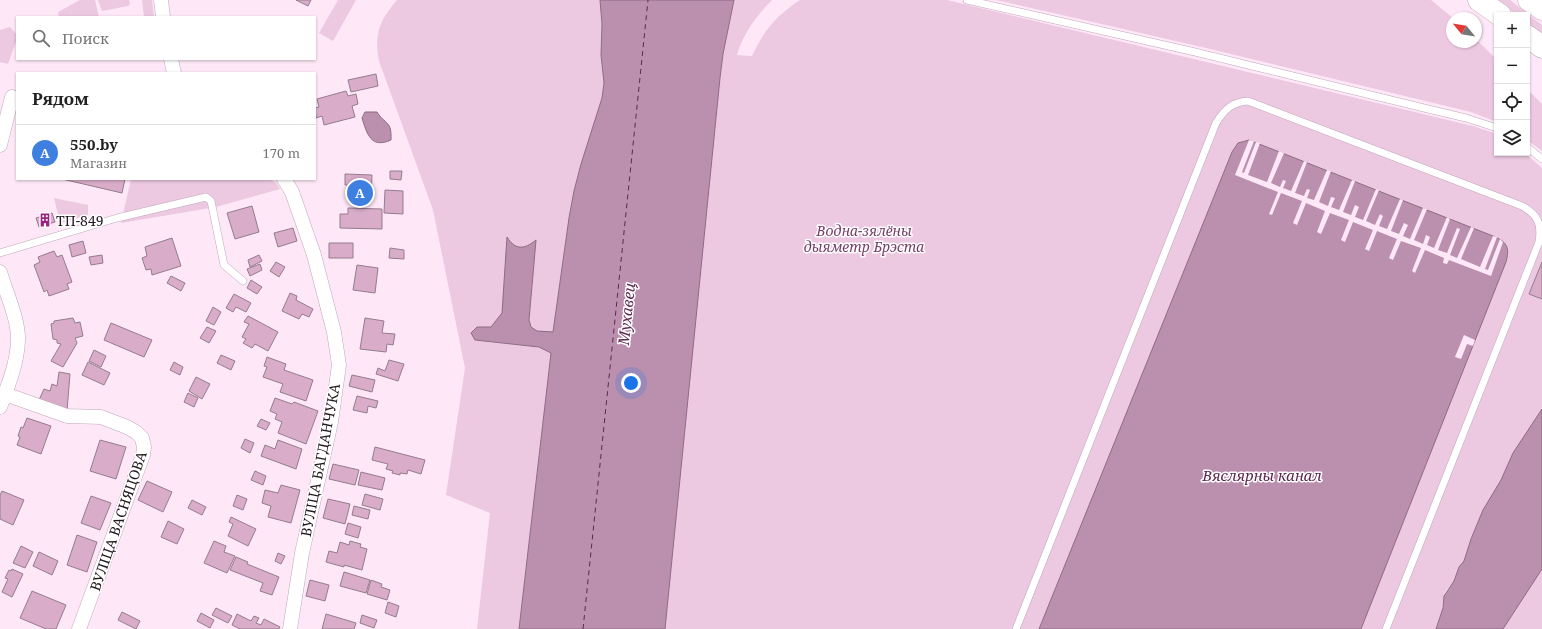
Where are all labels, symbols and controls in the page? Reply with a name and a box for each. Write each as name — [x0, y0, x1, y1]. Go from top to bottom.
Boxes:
north arrow — [1446, 12, 1482, 48]
map controls — [1494, 12, 1530, 156]
button: + — [1494, 12, 1530, 48]
search box — [16, 16, 316, 60]
icon: search — [30, 27, 52, 49]
text: Поиск — [62, 28, 109, 48]
button: − — [1494, 48, 1530, 84]
button: locate — [1494, 84, 1530, 120]
text: Рядом — [32, 87, 89, 110]
button: layers — [1494, 120, 1530, 156]
text: 550.by — [70, 134, 118, 154]
text: A — [40, 144, 50, 162]
text: 170 m — [263, 144, 300, 162]
text: Магазин — [70, 154, 127, 172]
pin: A — [347, 178, 373, 208]
place label: ТП-849 — [56, 211, 104, 230]
building icon: ТП-849 — [37, 212, 53, 228]
park label: Водна-зялёны дыяметр Брэста — [804, 221, 924, 256]
water label: Мухавец — [613, 282, 639, 347]
your location — [621, 373, 641, 393]
street label: ВУЛІЦА БАГДАНЧУКА — [296, 382, 344, 538]
street label: ВУЛІЦА ВАСНЯЦОВА — [85, 448, 151, 593]
water label: Вяслярны канал — [1201, 465, 1322, 485]

